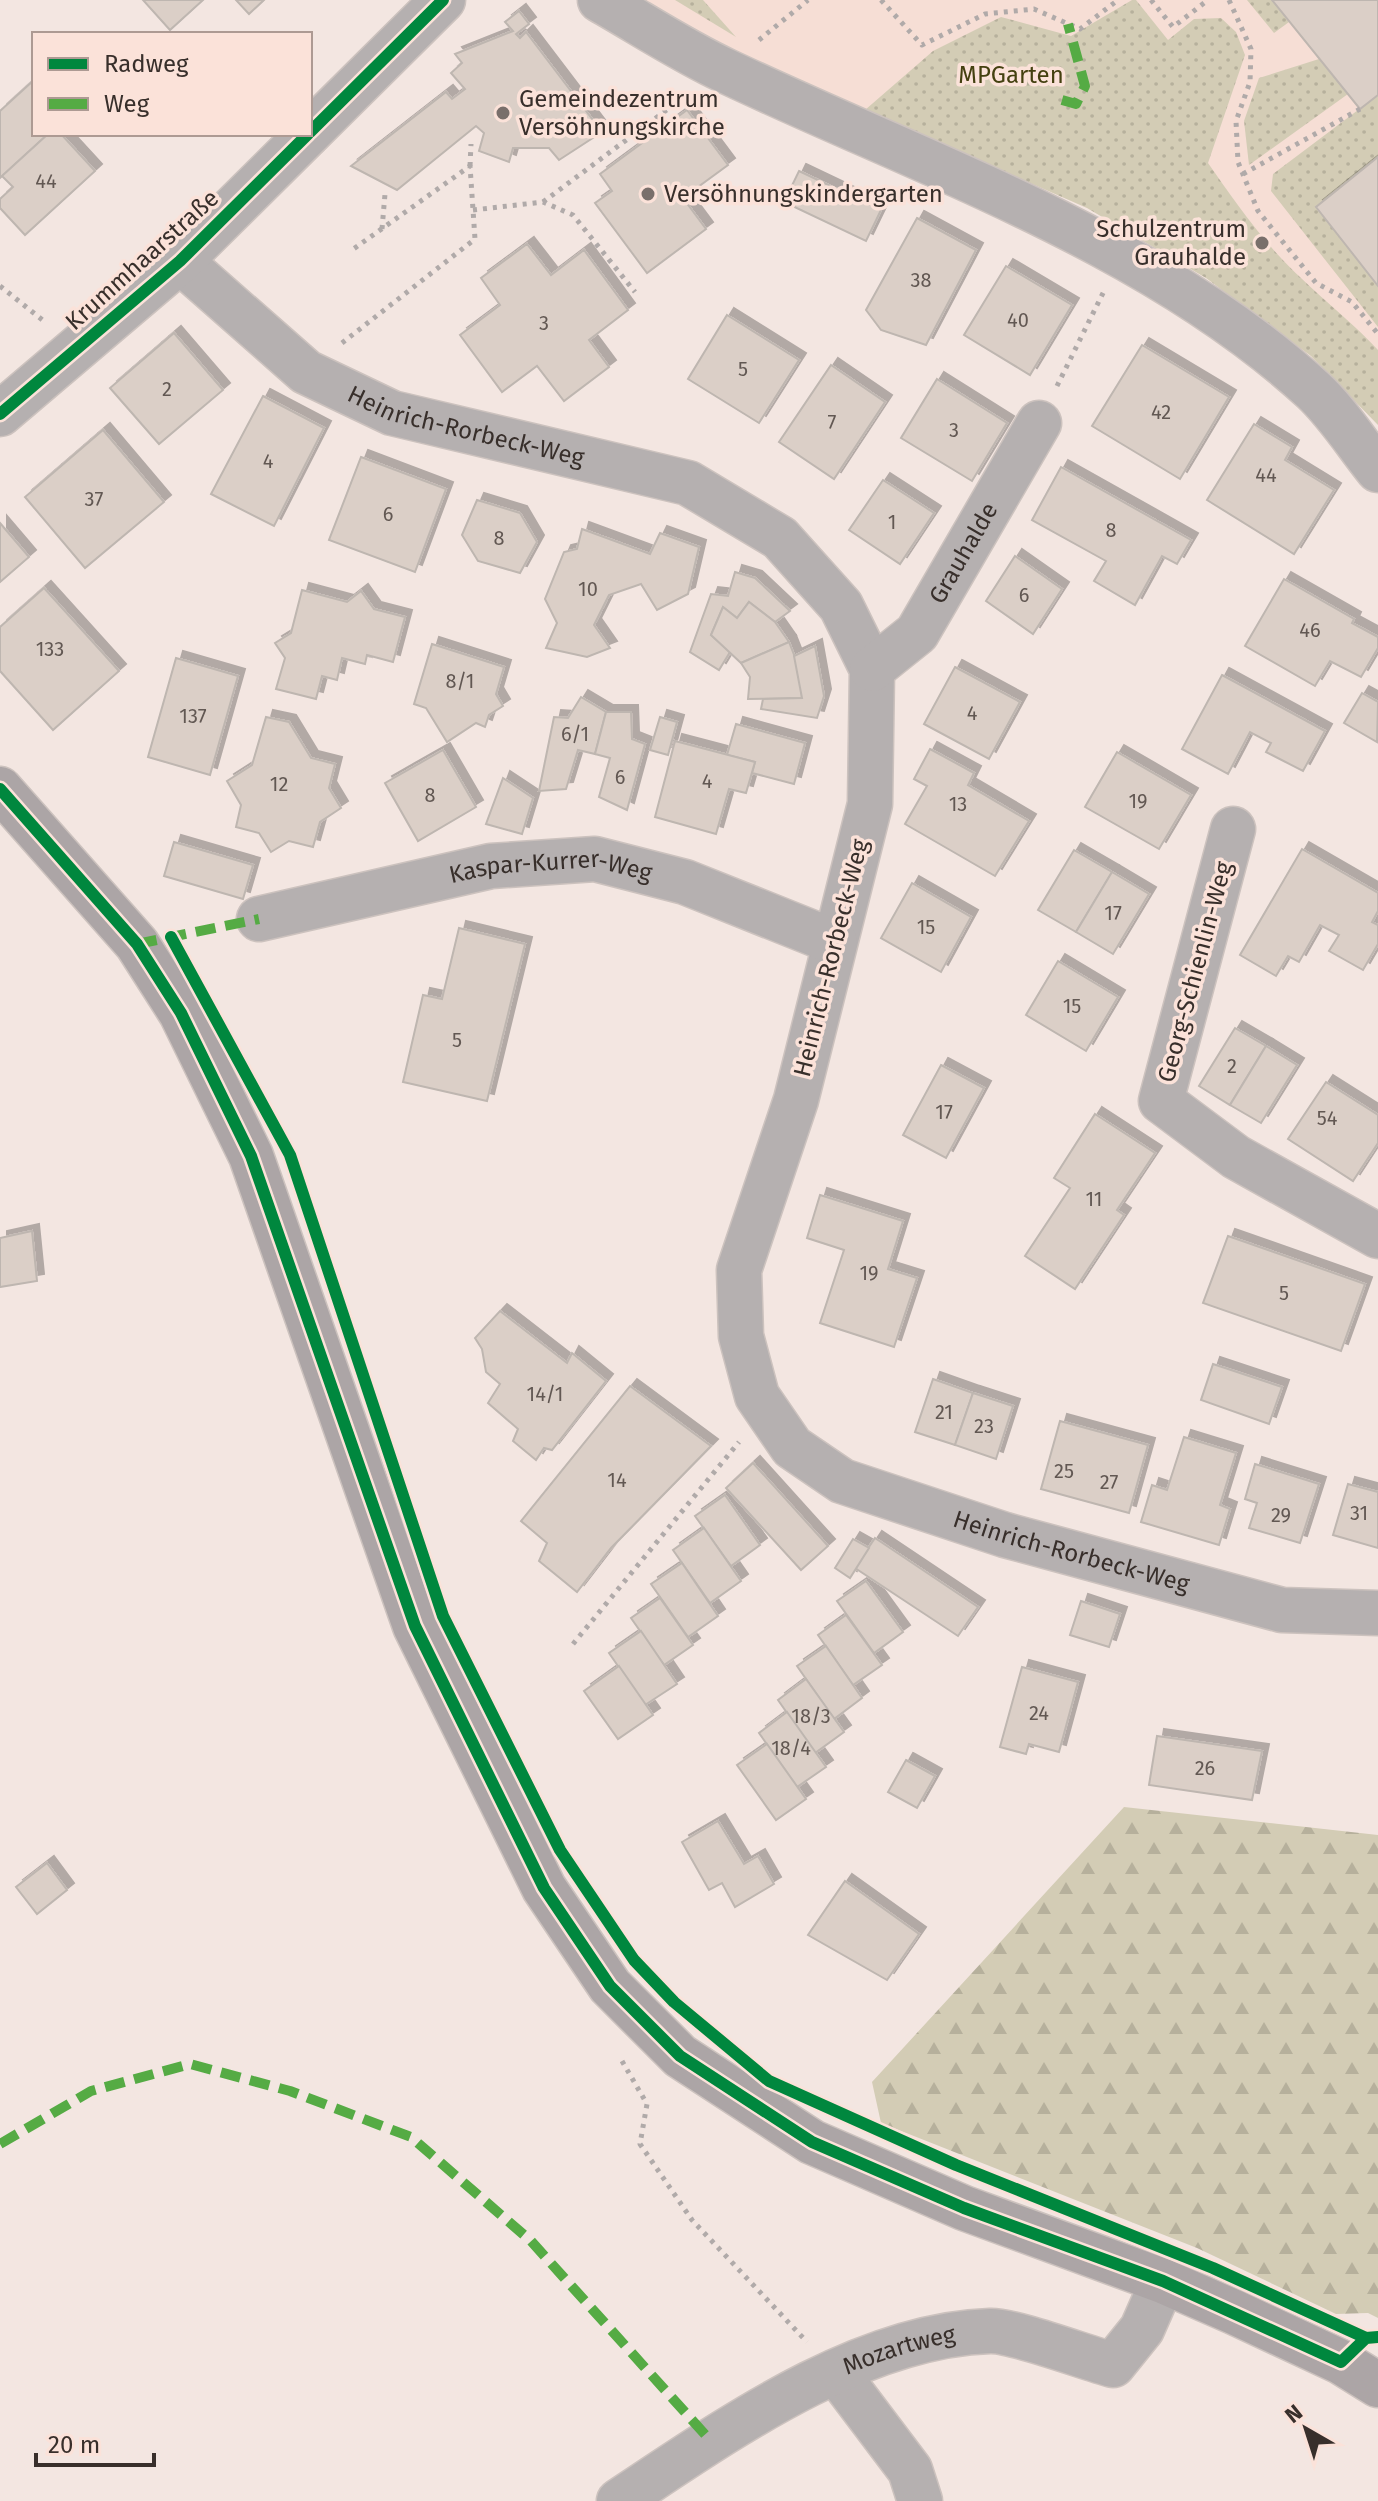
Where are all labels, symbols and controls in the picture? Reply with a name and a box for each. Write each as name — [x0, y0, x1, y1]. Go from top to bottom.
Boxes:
legend — [32, 32, 312, 136]
text: Radweg — [104, 50, 189, 78]
park label: MPGarten — [958, 61, 1064, 89]
place label: Gemeindezentrum Versöhnungskirche — [519, 85, 725, 141]
text: Weg — [104, 90, 150, 118]
marker: Gemeindezentrum Versöhnungskirche — [494, 104, 512, 122]
house number: 44 — [35, 169, 57, 193]
place label: Versöhnungskindergarten — [664, 180, 943, 208]
street label: Krummhaarstraße — [60, 184, 224, 336]
marker: Versöhnungskindergarten — [639, 185, 657, 203]
place label: Schulzentrum Grauhalde — [1096, 215, 1246, 271]
marker: Schulzentrum Grauhalde — [1253, 234, 1271, 252]
house number: 38 — [911, 268, 932, 292]
house number: 40 — [1007, 308, 1029, 332]
house number: 3 — [539, 311, 549, 335]
house number: 5 — [738, 357, 748, 381]
house number: 2 — [162, 377, 172, 401]
street label: Heinrich-Rorbeck-Weg — [343, 380, 587, 472]
house number: 42 — [1151, 400, 1171, 424]
house number: 7 — [828, 410, 837, 434]
house number: 3 — [949, 418, 959, 442]
house number: 4 — [263, 449, 274, 473]
house number: 44 — [1255, 463, 1277, 487]
house number: 37 — [85, 487, 103, 511]
street label: Grauhalde — [923, 498, 1004, 609]
house number: 6 — [383, 502, 393, 526]
house number: 1 — [888, 510, 896, 534]
house number: 8 — [1105, 518, 1117, 542]
house number: 8 — [493, 526, 505, 550]
house number: 10 — [578, 577, 598, 601]
house number: 6 — [1019, 583, 1029, 607]
house number: 46 — [1299, 618, 1321, 642]
house number: 133 — [36, 637, 64, 661]
house number: 8/1 — [446, 669, 474, 693]
house number: 4 — [967, 701, 978, 725]
house number: 137 — [179, 704, 207, 728]
house number: 6/1 — [561, 722, 589, 746]
house number: 6 — [615, 765, 625, 789]
house number: 4 — [702, 769, 713, 793]
house number: 12 — [270, 772, 288, 796]
house number: 8 — [424, 783, 436, 807]
house number: 19 — [1128, 789, 1148, 813]
house number: 13 — [949, 792, 967, 816]
street label: Heinrich-Rorbeck-Weg — [788, 836, 874, 1080]
street label: Kaspar-Kurrer-Weg — [446, 845, 656, 889]
street label: Georg-Schienlin-Weg — [1152, 858, 1238, 1085]
house number: 17 — [1104, 901, 1122, 925]
house number: 15 — [917, 915, 935, 939]
house number: 15 — [1063, 994, 1081, 1018]
house number: 5 — [452, 1028, 462, 1052]
house number: 2 — [1227, 1054, 1237, 1078]
house number: 17 — [935, 1100, 953, 1124]
house number: 54 — [1317, 1106, 1338, 1130]
house number: 11 — [1085, 1187, 1103, 1211]
house number: 19 — [859, 1261, 879, 1285]
house number: 5 — [1279, 1281, 1289, 1305]
house number: 14/1 — [527, 1382, 563, 1406]
house number: 21 — [935, 1400, 953, 1424]
house number: 23 — [974, 1414, 994, 1438]
house number: 25 — [1054, 1459, 1074, 1483]
house number: 14 — [607, 1468, 627, 1492]
house number: 27 — [1100, 1470, 1118, 1494]
house number: 31 — [1350, 1501, 1368, 1525]
house number: 29 — [1271, 1503, 1291, 1527]
street label: Heinrich-Rorbeck-Weg — [950, 1505, 1193, 1598]
house number: 24 — [1029, 1701, 1049, 1725]
house number: 18/3 — [791, 1704, 831, 1728]
house number: 18/4 — [771, 1736, 811, 1760]
house number: 26 — [1195, 1756, 1215, 1780]
street label: Mozartweg — [838, 2320, 958, 2381]
north arrow — [1266, 2389, 1346, 2469]
text: N — [1280, 2399, 1308, 2429]
scale bar — [36, 2417, 154, 2467]
text: 20 m — [48, 2431, 100, 2459]

